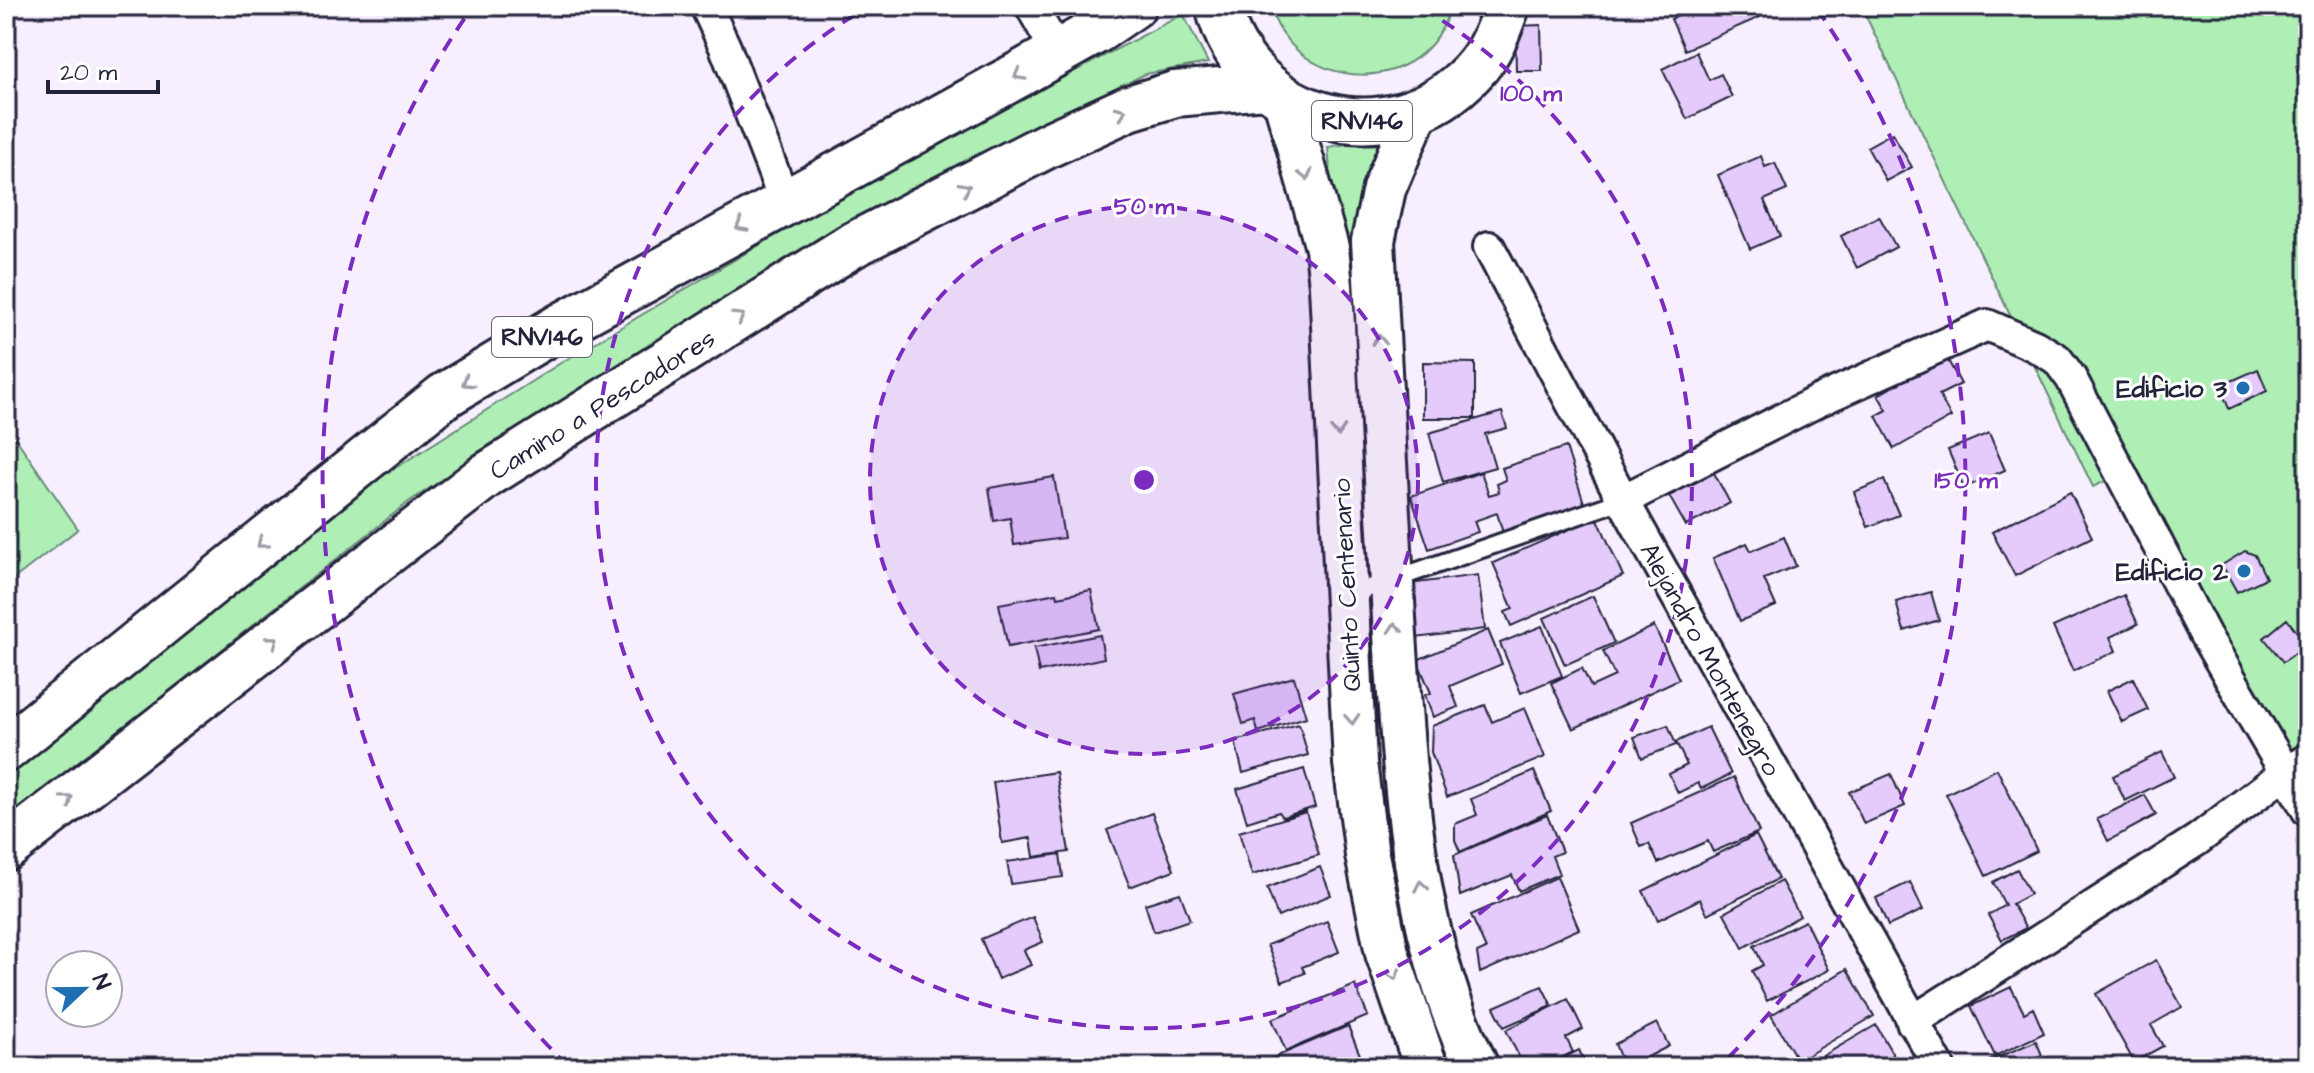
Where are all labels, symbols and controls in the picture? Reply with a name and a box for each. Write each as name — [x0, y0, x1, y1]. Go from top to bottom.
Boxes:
scale bar — [48, 44, 158, 94]
text: 20 m — [60, 56, 117, 90]
one-way arrow — [1013, 65, 1027, 81]
text: 100 m — [1500, 77, 1562, 111]
road number: RNV146 — [1312, 101, 1412, 141]
one-way arrow — [1113, 105, 1128, 121]
one-way arrow — [1296, 167, 1313, 181]
one-way arrow — [956, 182, 971, 198]
text: 50 m — [1114, 190, 1175, 224]
one-way arrow — [735, 216, 750, 232]
one-way arrow — [730, 311, 745, 326]
road number: RNV146 — [492, 317, 592, 357]
street label: Camino a Pescadores — [483, 321, 722, 489]
one-way arrow — [1370, 333, 1387, 346]
place label: Edificio 3 — [2116, 371, 2228, 407]
one-way arrow — [461, 373, 476, 388]
marker: Edificio 3 — [2234, 379, 2252, 397]
one-way arrow — [1329, 425, 1346, 438]
text: 150 m — [1934, 464, 1998, 498]
centre of rings — [1130, 466, 1158, 494]
street label: Quinto Centenario — [1323, 477, 1371, 692]
one-way arrow — [257, 533, 271, 548]
street label: Alejandro Montenegro — [1629, 536, 1789, 784]
place label: Edificio 2 — [2116, 554, 2228, 590]
marker: Edificio 2 — [2235, 562, 2253, 580]
one-way arrow — [1387, 621, 1404, 634]
one-way arrow — [264, 636, 279, 650]
one-way arrow — [1344, 713, 1361, 726]
one-way arrow — [59, 795, 73, 810]
one-way arrow — [1414, 879, 1431, 893]
north arrow — [44, 949, 124, 1029]
one-way arrow — [1385, 967, 1401, 981]
text: N — [84, 970, 118, 994]

